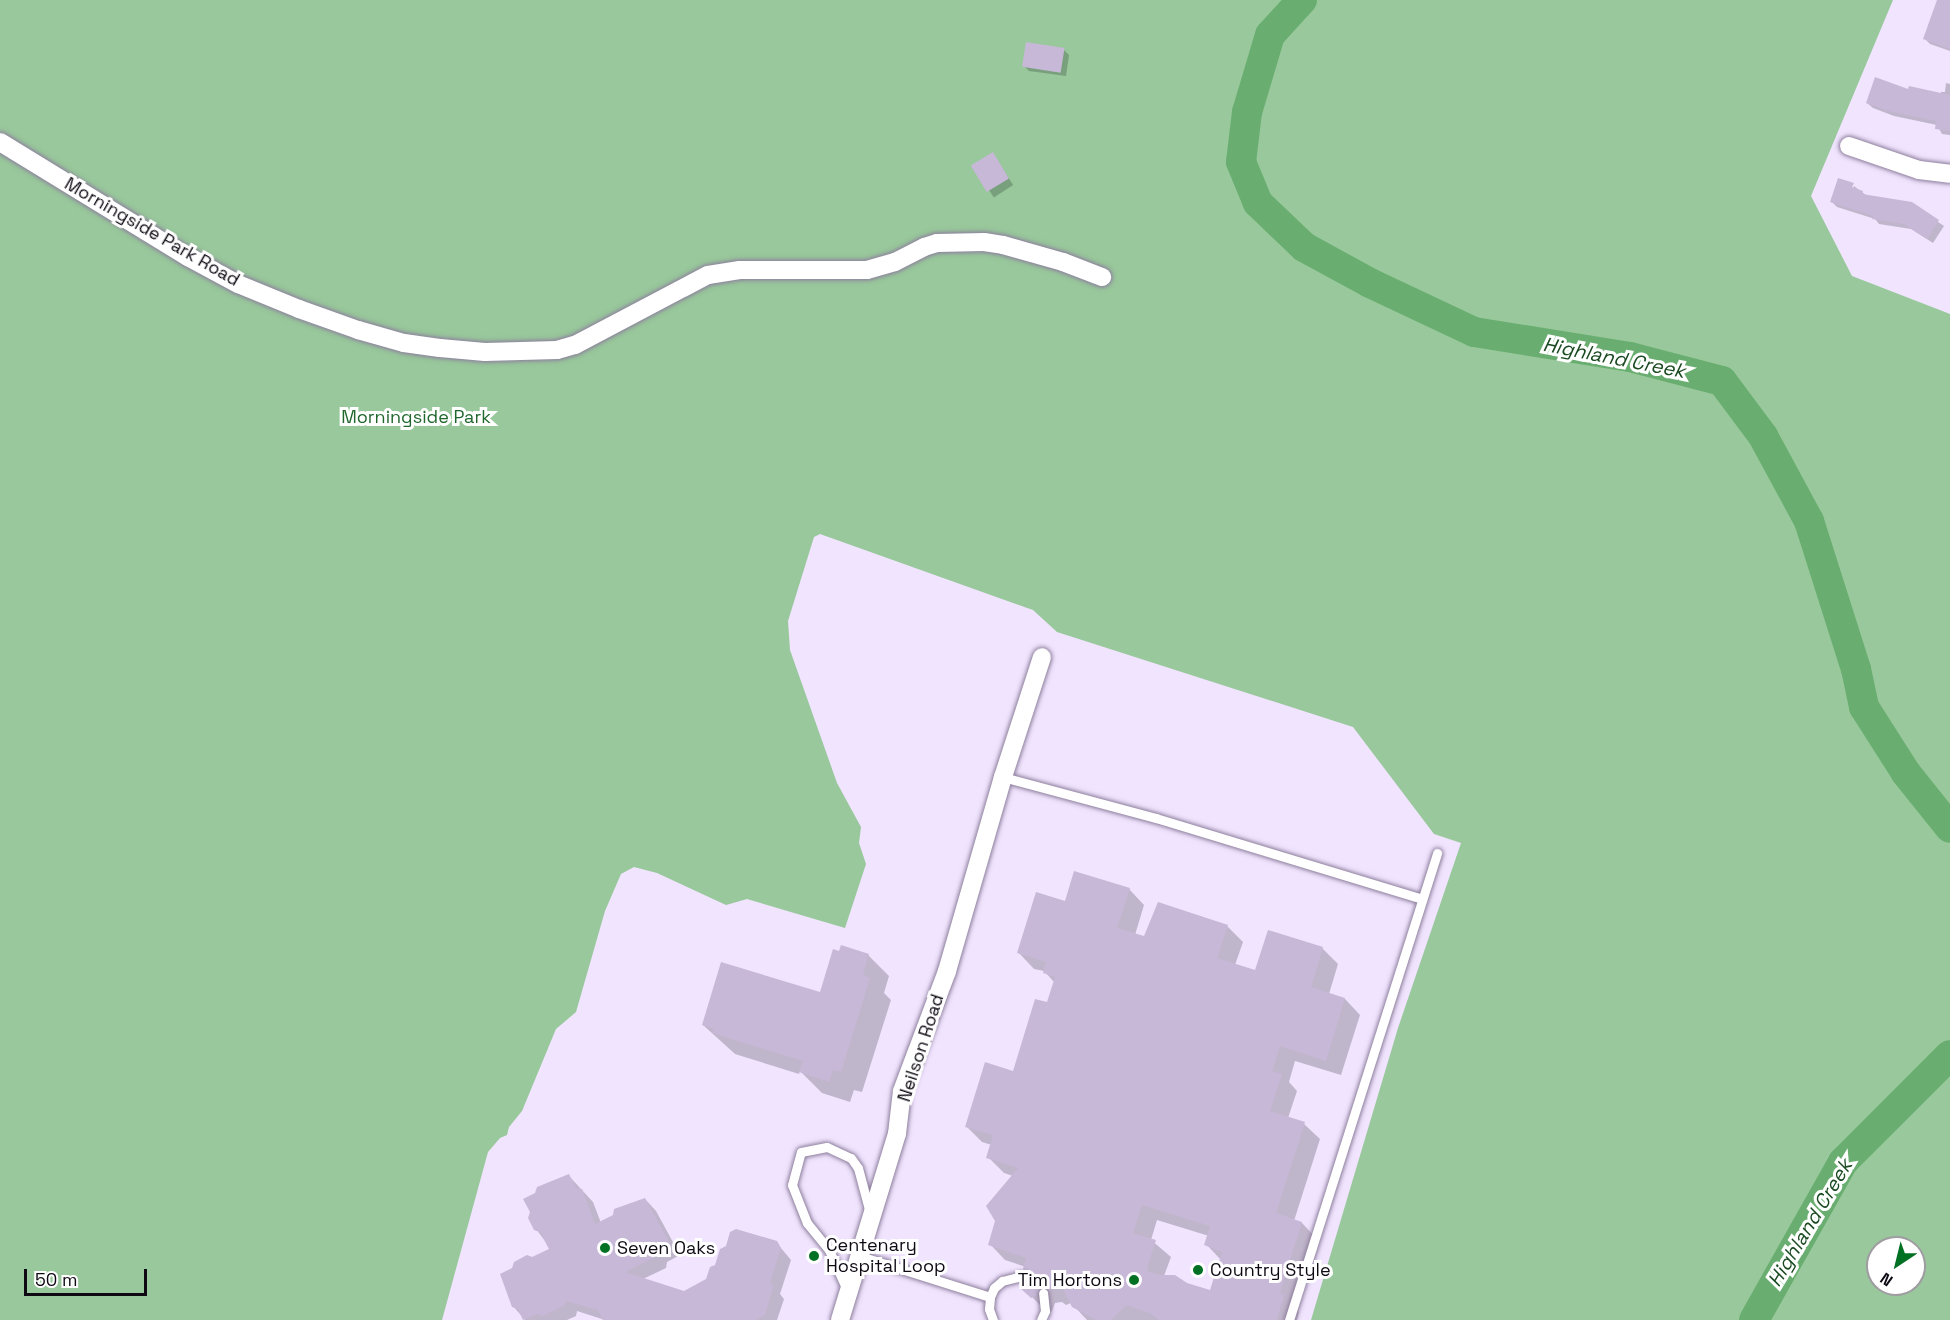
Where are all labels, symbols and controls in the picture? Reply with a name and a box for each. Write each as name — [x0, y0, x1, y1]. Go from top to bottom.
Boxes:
street label: Morningside Park Road — [61, 173, 243, 291]
water label: Highland Creek — [1541, 332, 1687, 384]
park label: Morningside Park — [341, 406, 491, 428]
street label: Neilson Road — [893, 991, 949, 1105]
water label: Highland Creek — [1763, 1155, 1857, 1291]
place label: Centenary Hospital Loop — [826, 1235, 946, 1278]
north arrow — [1866, 1236, 1926, 1296]
place label: Seven Oaks — [617, 1237, 715, 1259]
marker: Seven Oaks — [598, 1241, 612, 1255]
marker: Centenary Hospital Loop — [807, 1249, 821, 1263]
scale bar — [27, 1257, 150, 1295]
place label: Country Style — [1210, 1259, 1331, 1281]
marker: Country Style — [1191, 1263, 1205, 1277]
text: 50 m — [35, 1268, 77, 1291]
text: N — [1876, 1268, 1897, 1291]
place label: Tim Hortons — [1018, 1269, 1122, 1291]
marker: Tim Hortons — [1127, 1273, 1141, 1287]

